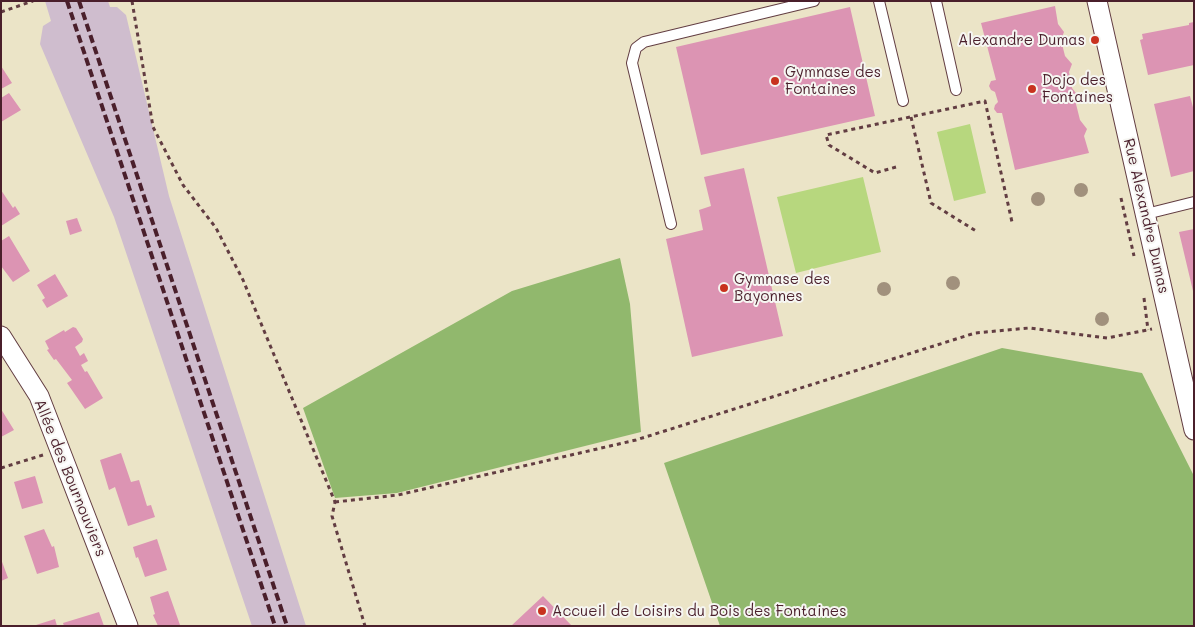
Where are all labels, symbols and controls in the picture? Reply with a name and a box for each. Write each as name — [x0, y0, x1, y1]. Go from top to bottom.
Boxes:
place label: Alexandre Dumas — [958, 31, 1085, 49]
marker: Alexandre Dumas — [1089, 34, 1101, 46]
place label: Gymnase des Fontaines — [785, 63, 881, 98]
place label: Dojo des Fontaines — [1042, 71, 1113, 106]
marker: Gymnase des Fontaines — [769, 75, 781, 87]
marker: Dojo des Fontaines — [1026, 83, 1038, 95]
street label: Rue Alexandre Dumas — [1119, 137, 1173, 295]
place label: Gymnase des Bayonnes — [734, 270, 830, 305]
marker: Gymnase des Bayonnes — [718, 282, 730, 294]
street label: Allée des Bournouviers — [30, 397, 110, 559]
place label: Accueil de Loisirs du Bois des Fontaines — [552, 602, 846, 620]
marker: Accueil de Loisirs du Bois des Fontaines — [536, 605, 548, 617]

